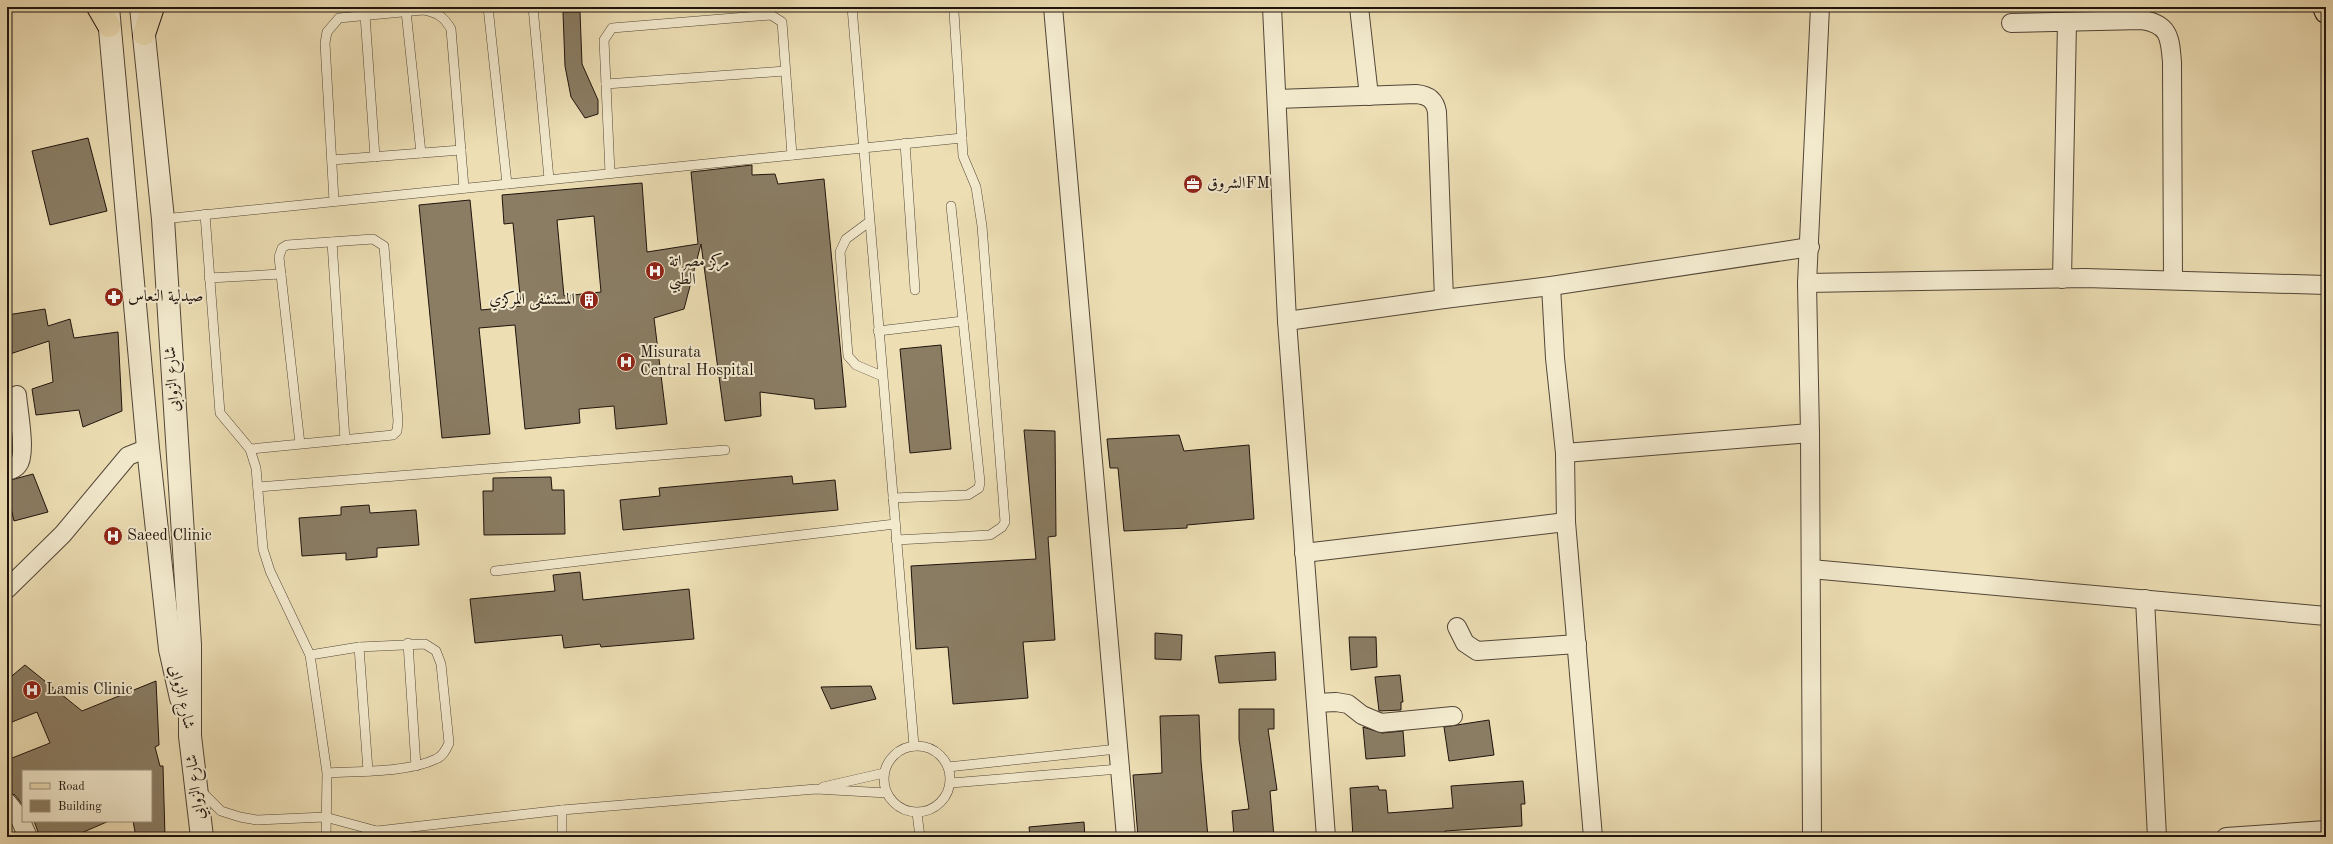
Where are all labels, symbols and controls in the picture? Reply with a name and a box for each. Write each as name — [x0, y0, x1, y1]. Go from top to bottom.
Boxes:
office icon: الشروقFM — [1182, 173, 1204, 195]
place label: الشروقFM — [1207, 176, 1270, 193]
place label: مركز مصراتة الطبي — [669, 252, 730, 294]
hospital icon: مركز مصراتة الطبي — [644, 260, 666, 282]
pharmacy icon: صيدلية النعاس — [103, 286, 125, 308]
place label: صيدلية النعاس — [128, 289, 203, 305]
building icon: المستشفى المركزي — [578, 289, 600, 311]
place label: المستشفى المركزي — [489, 290, 575, 311]
place label: Misurata Central Hospital — [640, 345, 754, 379]
street label: شارع الزوابى — [162, 346, 187, 412]
hospital icon: Misurata Central Hospital — [615, 351, 637, 373]
hospital icon: Saeed Clinic — [102, 525, 124, 547]
place label: Saeed Clinic — [127, 528, 212, 544]
street label: شارع الزوابى — [161, 663, 198, 732]
hospital icon: Lamis Clinic — [21, 679, 43, 701]
place label: Lamis Clinic — [46, 682, 132, 698]
street label: شارع الزوابي — [183, 753, 212, 821]
legend — [22, 770, 152, 822]
text: Road — [58, 781, 85, 793]
text: Building — [58, 801, 102, 813]

